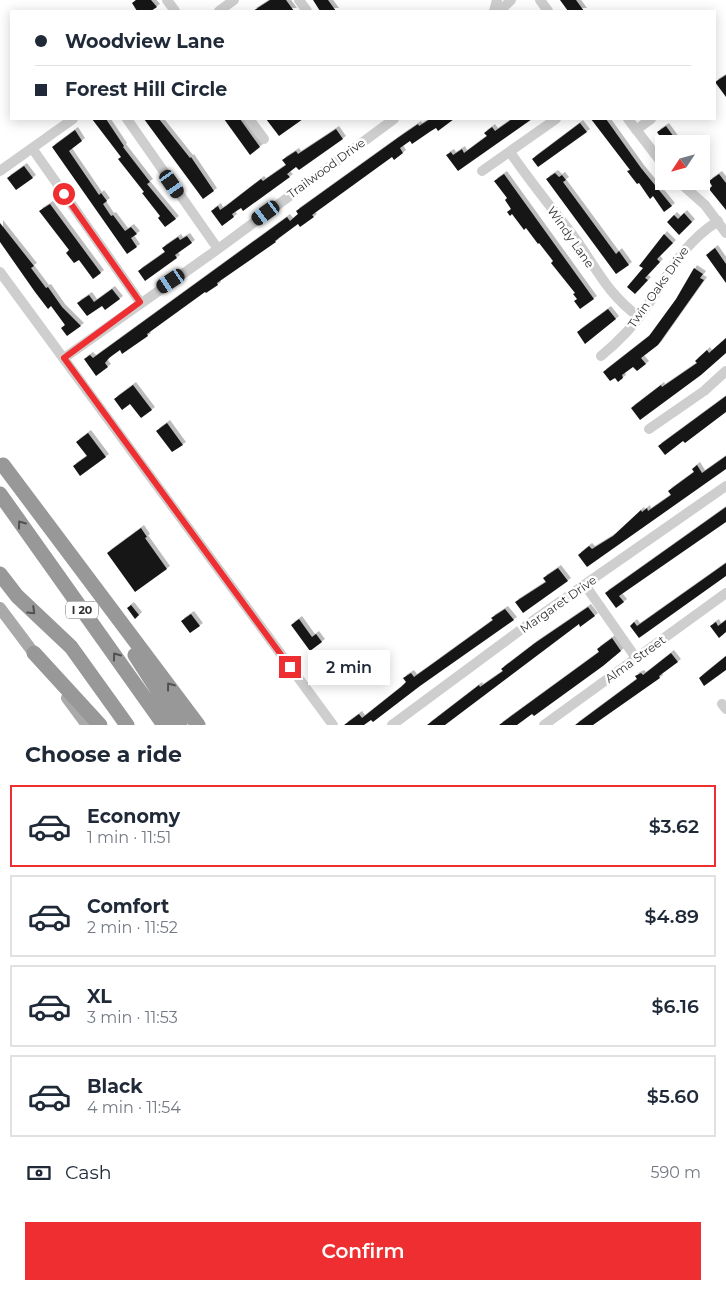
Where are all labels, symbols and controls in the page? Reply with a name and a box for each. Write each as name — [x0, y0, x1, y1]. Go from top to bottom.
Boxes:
text: Woodview Lane — [65, 30, 225, 53]
text: Forest Hill Circle — [65, 78, 227, 101]
street label: Trailwood Drive — [284, 135, 368, 201]
north arrow — [655, 135, 710, 190]
map controls — [655, 135, 710, 190]
car — [157, 167, 186, 201]
route start — [53, 183, 75, 205]
car — [249, 198, 282, 228]
street label: Windy Lane — [544, 203, 598, 271]
street label: Twin Oaks Drive — [624, 243, 692, 331]
car — [154, 266, 187, 296]
one-way arrow — [18, 520, 27, 530]
street label: Margaret Drive — [517, 572, 599, 636]
road number: I 20 — [66, 602, 98, 618]
one-way arrow — [27, 605, 36, 614]
street label: Alma Street — [602, 632, 668, 686]
callout: 2 min — [308, 650, 390, 684]
one-way arrow — [113, 653, 122, 662]
route end — [279, 656, 301, 678]
text: 2 min — [326, 658, 372, 677]
one-way arrow — [167, 683, 175, 692]
text: Choose a ride — [25, 741, 182, 768]
icon: car — [27, 804, 72, 849]
text: Economy — [87, 805, 180, 828]
text: $3.62 — [649, 815, 699, 838]
text: 1 min · 11:51 — [87, 828, 171, 847]
icon: car — [27, 894, 72, 939]
text: Comfort — [87, 895, 169, 918]
text: $4.89 — [644, 905, 699, 928]
text: 2 min · 11:52 — [87, 918, 178, 937]
icon: car — [27, 984, 72, 1029]
text: XL — [87, 985, 112, 1008]
text: $6.16 — [651, 995, 699, 1018]
text: 3 min · 11:53 — [87, 1008, 178, 1027]
icon: car — [27, 1074, 72, 1119]
text: Black — [87, 1075, 143, 1098]
text: $5.60 — [647, 1085, 699, 1108]
text: 4 min · 11:54 — [87, 1098, 181, 1117]
icon: cash — [25, 1159, 53, 1187]
text: Cash — [65, 1161, 112, 1184]
text: 590 m — [650, 1163, 701, 1182]
button: Confirm — [25, 1222, 701, 1280]

